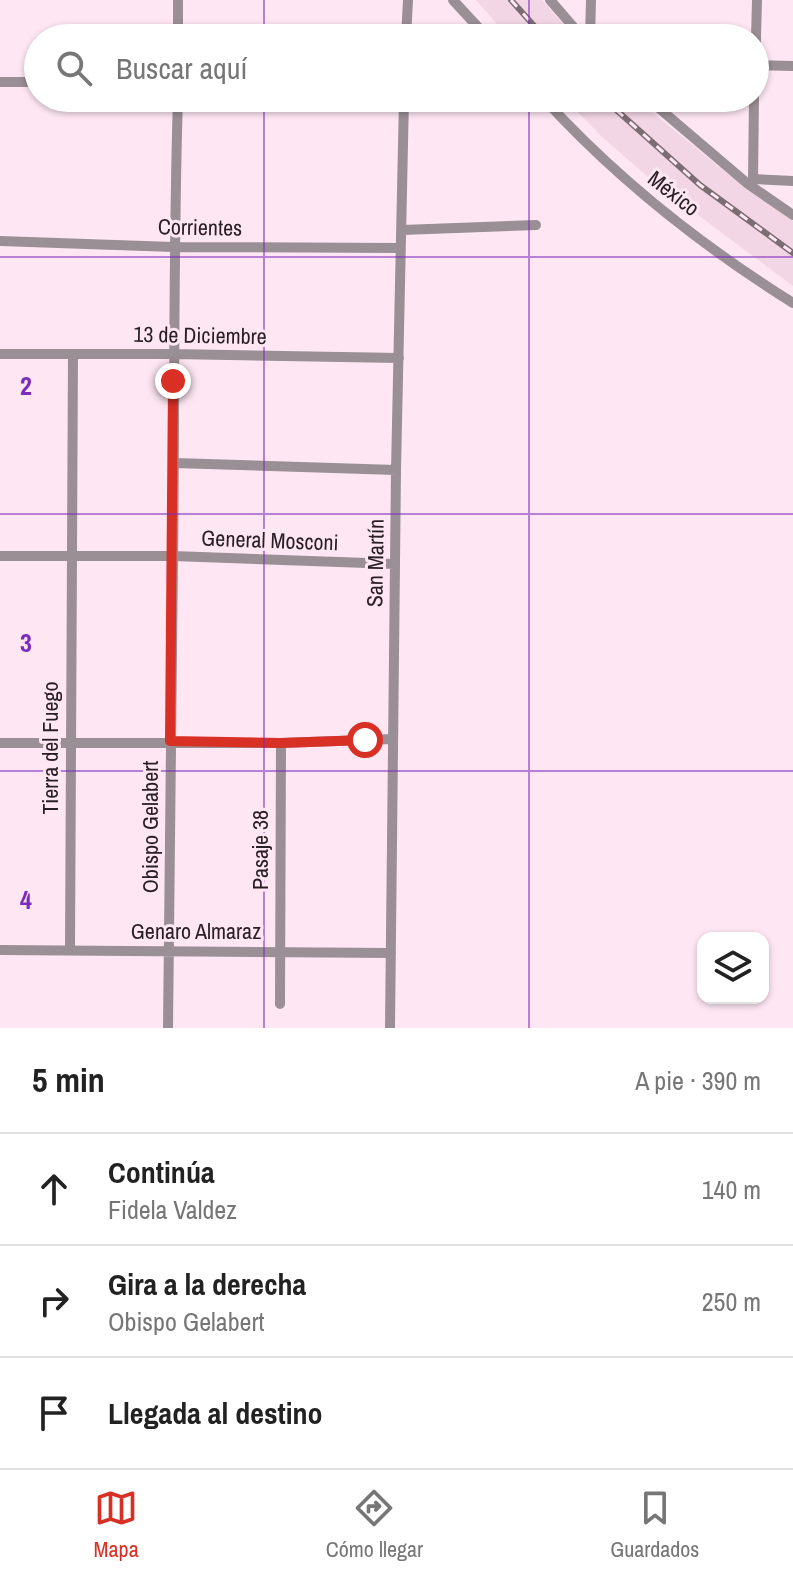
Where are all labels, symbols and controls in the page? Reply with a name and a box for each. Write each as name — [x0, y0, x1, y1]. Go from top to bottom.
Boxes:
search box — [24, 24, 769, 112]
icon: search — [52, 46, 96, 90]
text: Buscar aquí — [116, 48, 247, 88]
street label: México — [642, 163, 706, 223]
street label: Corrientes — [158, 211, 242, 243]
street label: 13 de Diciembre — [133, 319, 267, 351]
route end — [155, 363, 191, 399]
text: 2 — [20, 368, 32, 403]
street label: San Martín — [359, 519, 391, 607]
street label: General Mosconi — [201, 523, 339, 557]
text: 3 — [20, 625, 32, 660]
street label: Tierra del Fuego — [35, 682, 65, 814]
route start — [347, 722, 383, 758]
street label: Obispo Gelabert — [135, 761, 165, 893]
street label: Pasaje 38 — [245, 810, 275, 890]
text: 4 — [20, 882, 32, 917]
street label: Genaro Almaraz — [131, 916, 261, 946]
map controls — [697, 932, 769, 1004]
button: layers — [697, 932, 769, 1004]
text: 5 min — [32, 1057, 105, 1103]
text: A pie · 390 m — [635, 1063, 761, 1098]
text: Continúa — [108, 1152, 215, 1192]
icon: ahead — [32, 1167, 76, 1211]
text: 140 m — [702, 1172, 761, 1207]
text: Fidela Valdez — [108, 1192, 237, 1227]
text: Gira a la derecha — [108, 1264, 306, 1304]
icon: right — [32, 1279, 76, 1323]
text: 250 m — [702, 1284, 761, 1319]
text: Obispo Gelabert — [108, 1304, 264, 1339]
icon: arrive — [32, 1391, 76, 1435]
text: Llegada al destino — [108, 1393, 323, 1433]
tab: Mapa — [94, 1486, 139, 1564]
tab: Cómo llegar — [326, 1486, 423, 1564]
tab: Guardados — [610, 1486, 699, 1564]

